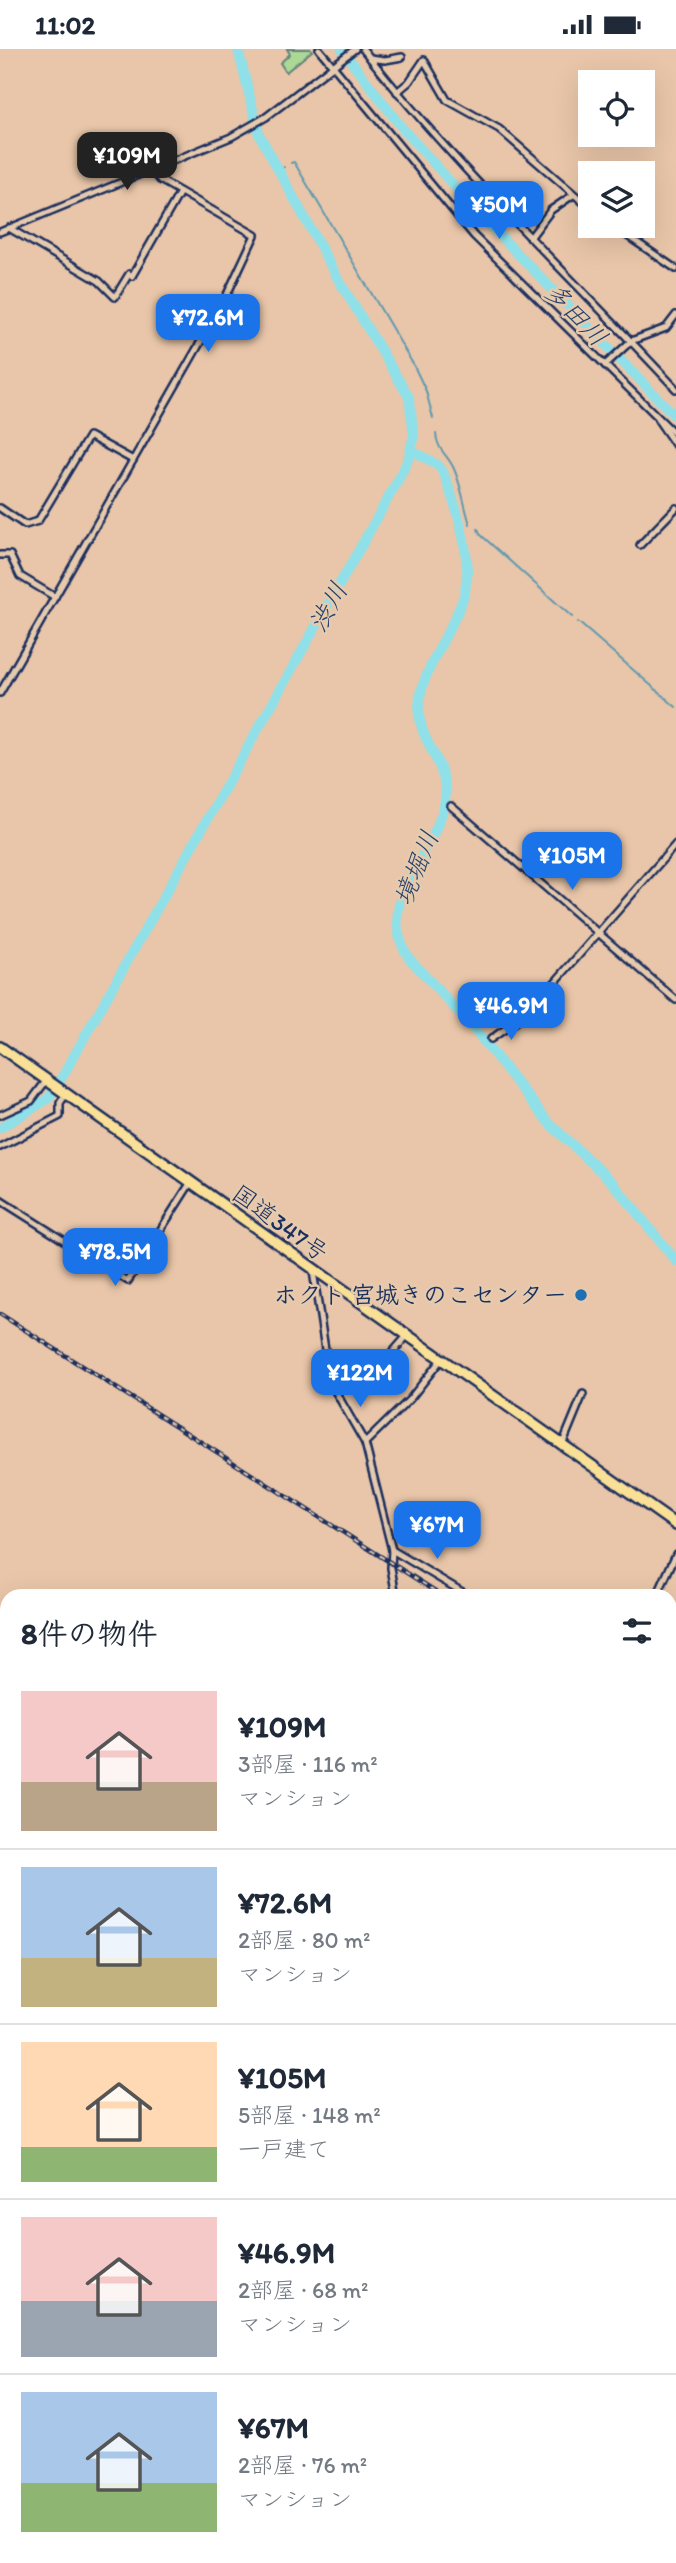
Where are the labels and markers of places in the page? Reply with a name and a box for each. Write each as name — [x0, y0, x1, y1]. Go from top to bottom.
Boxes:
pin: ¥109M — [78, 132, 176, 192]
pin: ¥50M — [458, 181, 540, 241]
pin: ¥72.6M — [151, 295, 265, 354]
pin: ¥105M — [523, 833, 621, 892]
pin: ¥46.9M — [454, 983, 568, 1042]
pin: ¥78.5M — [58, 1229, 172, 1288]
place label: ホクト 宮城きのこセンター — [274, 1280, 567, 1309]
marker: ホクト 宮城きのこセンター — [573, 1287, 589, 1303]
pin: ¥122M — [311, 1349, 409, 1409]
pin: ¥67M — [396, 1501, 478, 1561]

